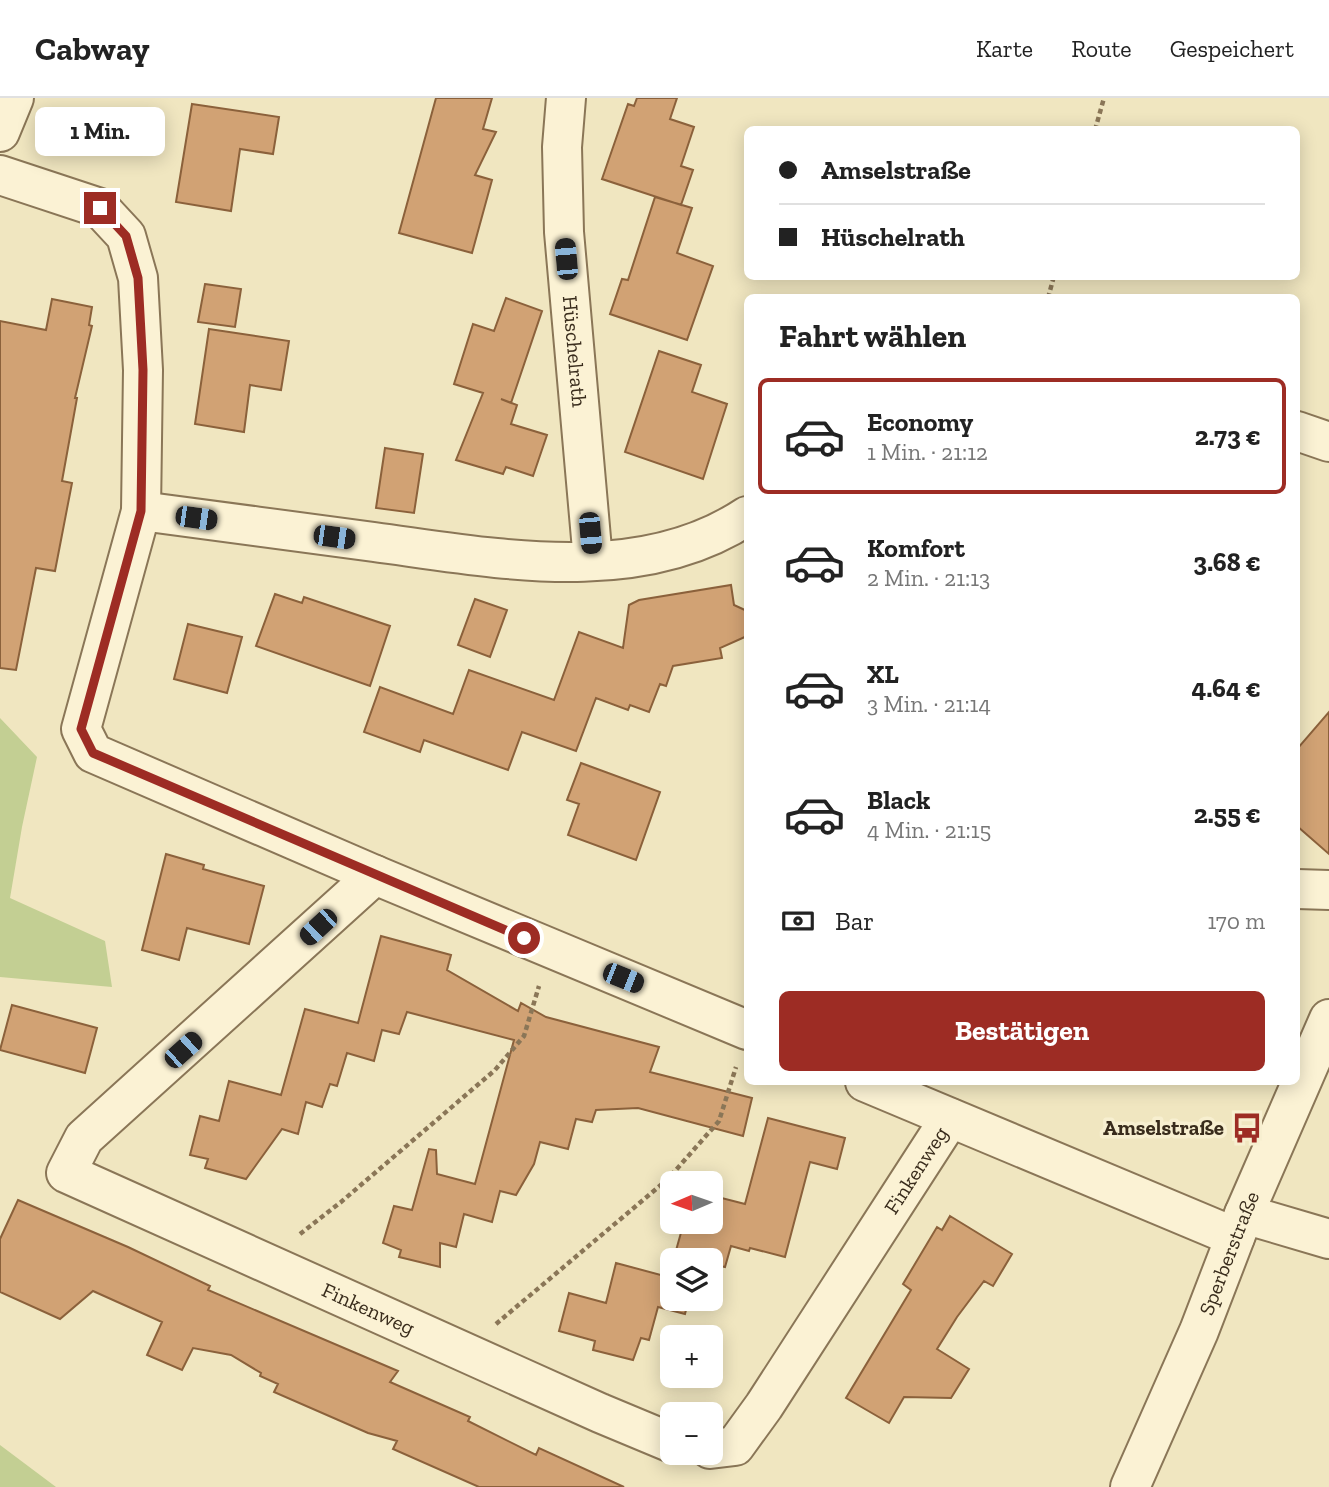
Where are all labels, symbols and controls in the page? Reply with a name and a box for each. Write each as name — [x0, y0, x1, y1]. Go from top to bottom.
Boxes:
text: Cabway — [35, 29, 149, 68]
text: Karte — [976, 34, 1033, 63]
text: Route — [1071, 34, 1132, 63]
text: Gespeichert — [1170, 34, 1294, 63]
callout: 1 Min. — [35, 106, 165, 155]
text: 1 Min. — [70, 117, 130, 145]
text: Amselstraße — [821, 154, 971, 186]
route end — [84, 192, 116, 224]
text: Hüschelrath — [821, 221, 965, 253]
car — [554, 237, 579, 281]
street label: Hüschelrath — [558, 294, 592, 408]
text: Fahrt wählen — [779, 317, 966, 355]
icon: car — [783, 405, 846, 468]
text: Economy — [867, 406, 973, 438]
text: 2.73 € — [1195, 420, 1261, 452]
text: 1 Min. · 21:12 — [867, 438, 988, 466]
car — [174, 505, 219, 531]
car — [578, 511, 603, 555]
car — [312, 524, 357, 550]
icon: car — [783, 531, 846, 594]
text: Komfort — [867, 532, 965, 564]
text: 3.68 € — [1193, 546, 1261, 578]
text: 2 Min. · 21:13 — [867, 564, 990, 592]
icon: car — [783, 657, 846, 720]
text: XL — [867, 658, 899, 690]
text: 4.64 € — [1192, 672, 1261, 704]
text: 3 Min. · 21:14 — [867, 690, 991, 718]
icon: car — [783, 783, 846, 846]
text: Black — [867, 784, 930, 816]
text: 2.55 € — [1194, 798, 1261, 830]
text: 4 Min. · 21:15 — [867, 816, 991, 844]
icon: cash — [779, 902, 817, 940]
car — [296, 905, 341, 949]
text: Bar — [835, 905, 874, 937]
text: 170 m — [1207, 907, 1265, 935]
route start — [508, 922, 540, 954]
car — [600, 960, 647, 996]
button: Bestätigen — [779, 991, 1265, 1071]
car — [161, 1028, 206, 1072]
bus stop icon: Amselstraße — [1230, 1111, 1264, 1145]
place label: Amselstraße — [1103, 1115, 1224, 1140]
street label: Finkenweg — [878, 1121, 953, 1219]
north arrow — [660, 1171, 723, 1234]
map controls — [660, 1171, 723, 1465]
street label: Sperberstraße — [1193, 1187, 1264, 1319]
button: layers — [660, 1248, 723, 1311]
street label: Finkenweg — [318, 1277, 419, 1340]
button: + — [660, 1325, 723, 1388]
button: − — [660, 1402, 723, 1465]

